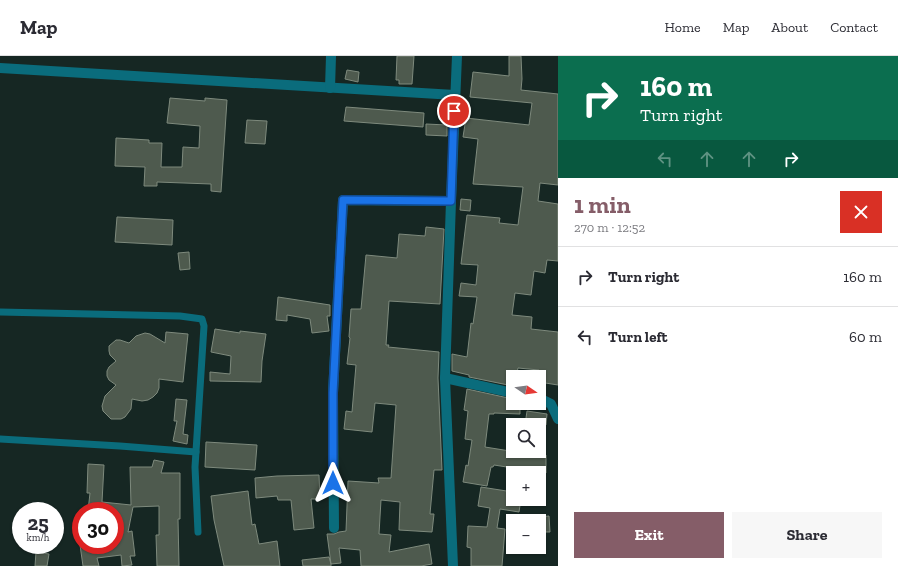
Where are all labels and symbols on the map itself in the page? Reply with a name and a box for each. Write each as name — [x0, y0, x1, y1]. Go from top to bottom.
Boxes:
pin — [437, 94, 471, 128]
north arrow — [506, 370, 546, 410]
position arrow — [312, 462, 354, 504]
speed limit sign: 30 — [72, 502, 124, 554]

